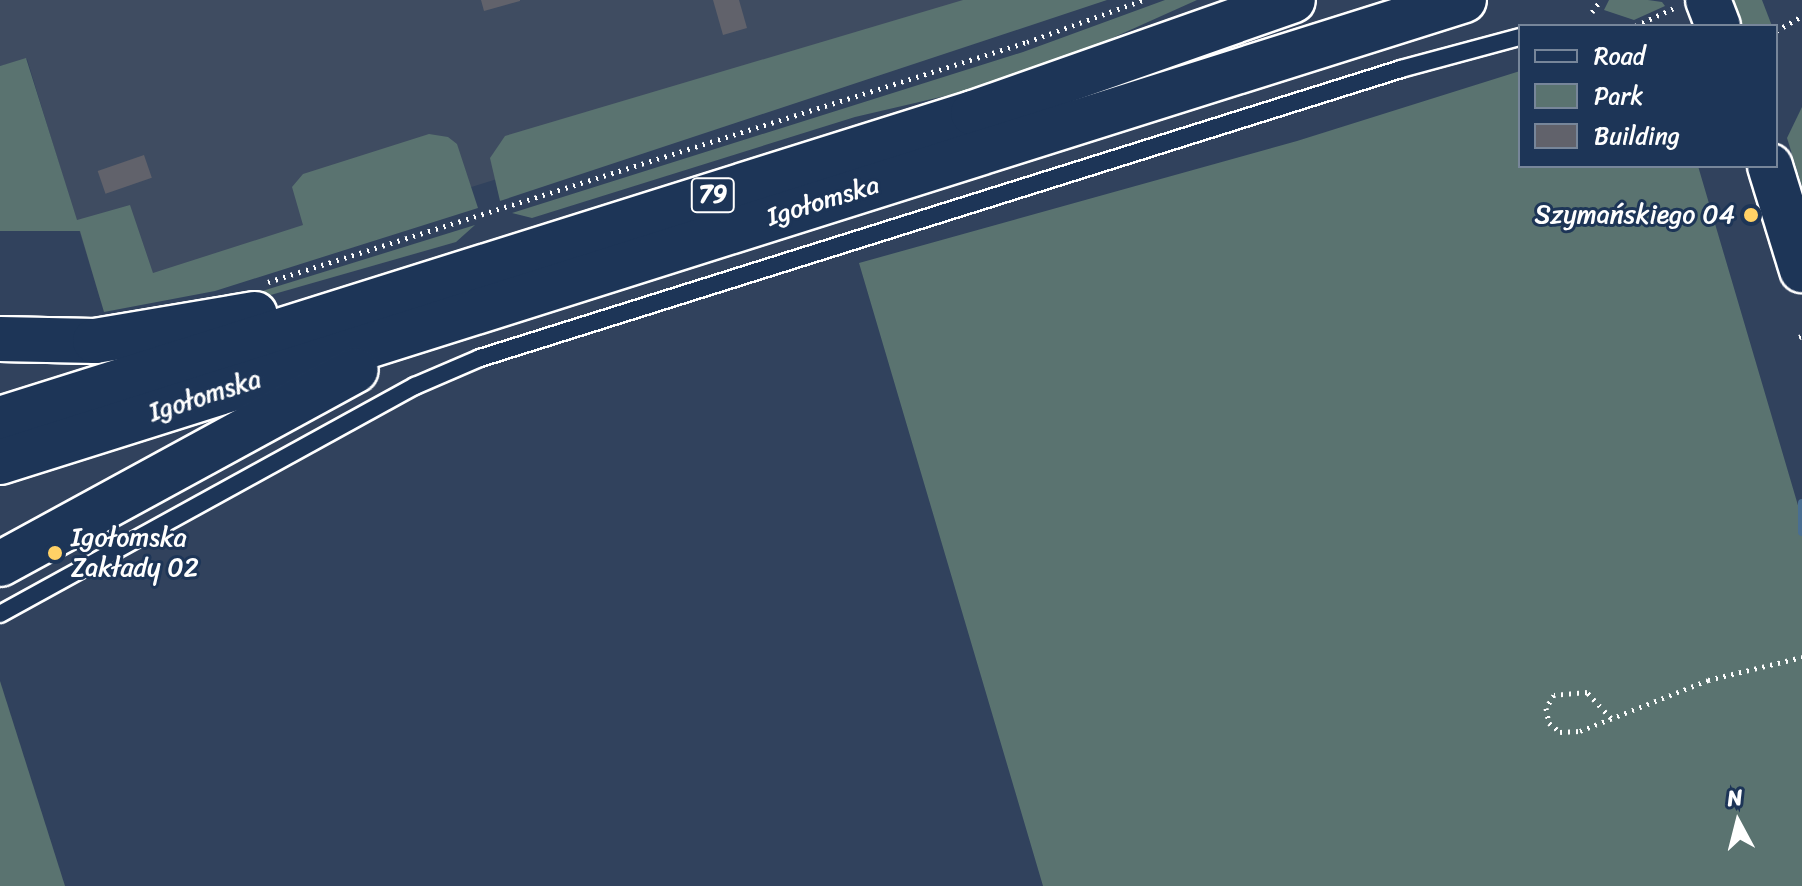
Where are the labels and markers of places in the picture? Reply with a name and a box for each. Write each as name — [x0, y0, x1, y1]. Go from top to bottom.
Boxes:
place label: Szymańskiego 04 — [1535, 199, 1735, 231]
marker: Szymańskiego 04 — [1742, 206, 1760, 224]
place label: Igołomska Zakłady 02 — [71, 522, 199, 584]
marker: Igołomska Zakłady 02 — [46, 544, 64, 562]

